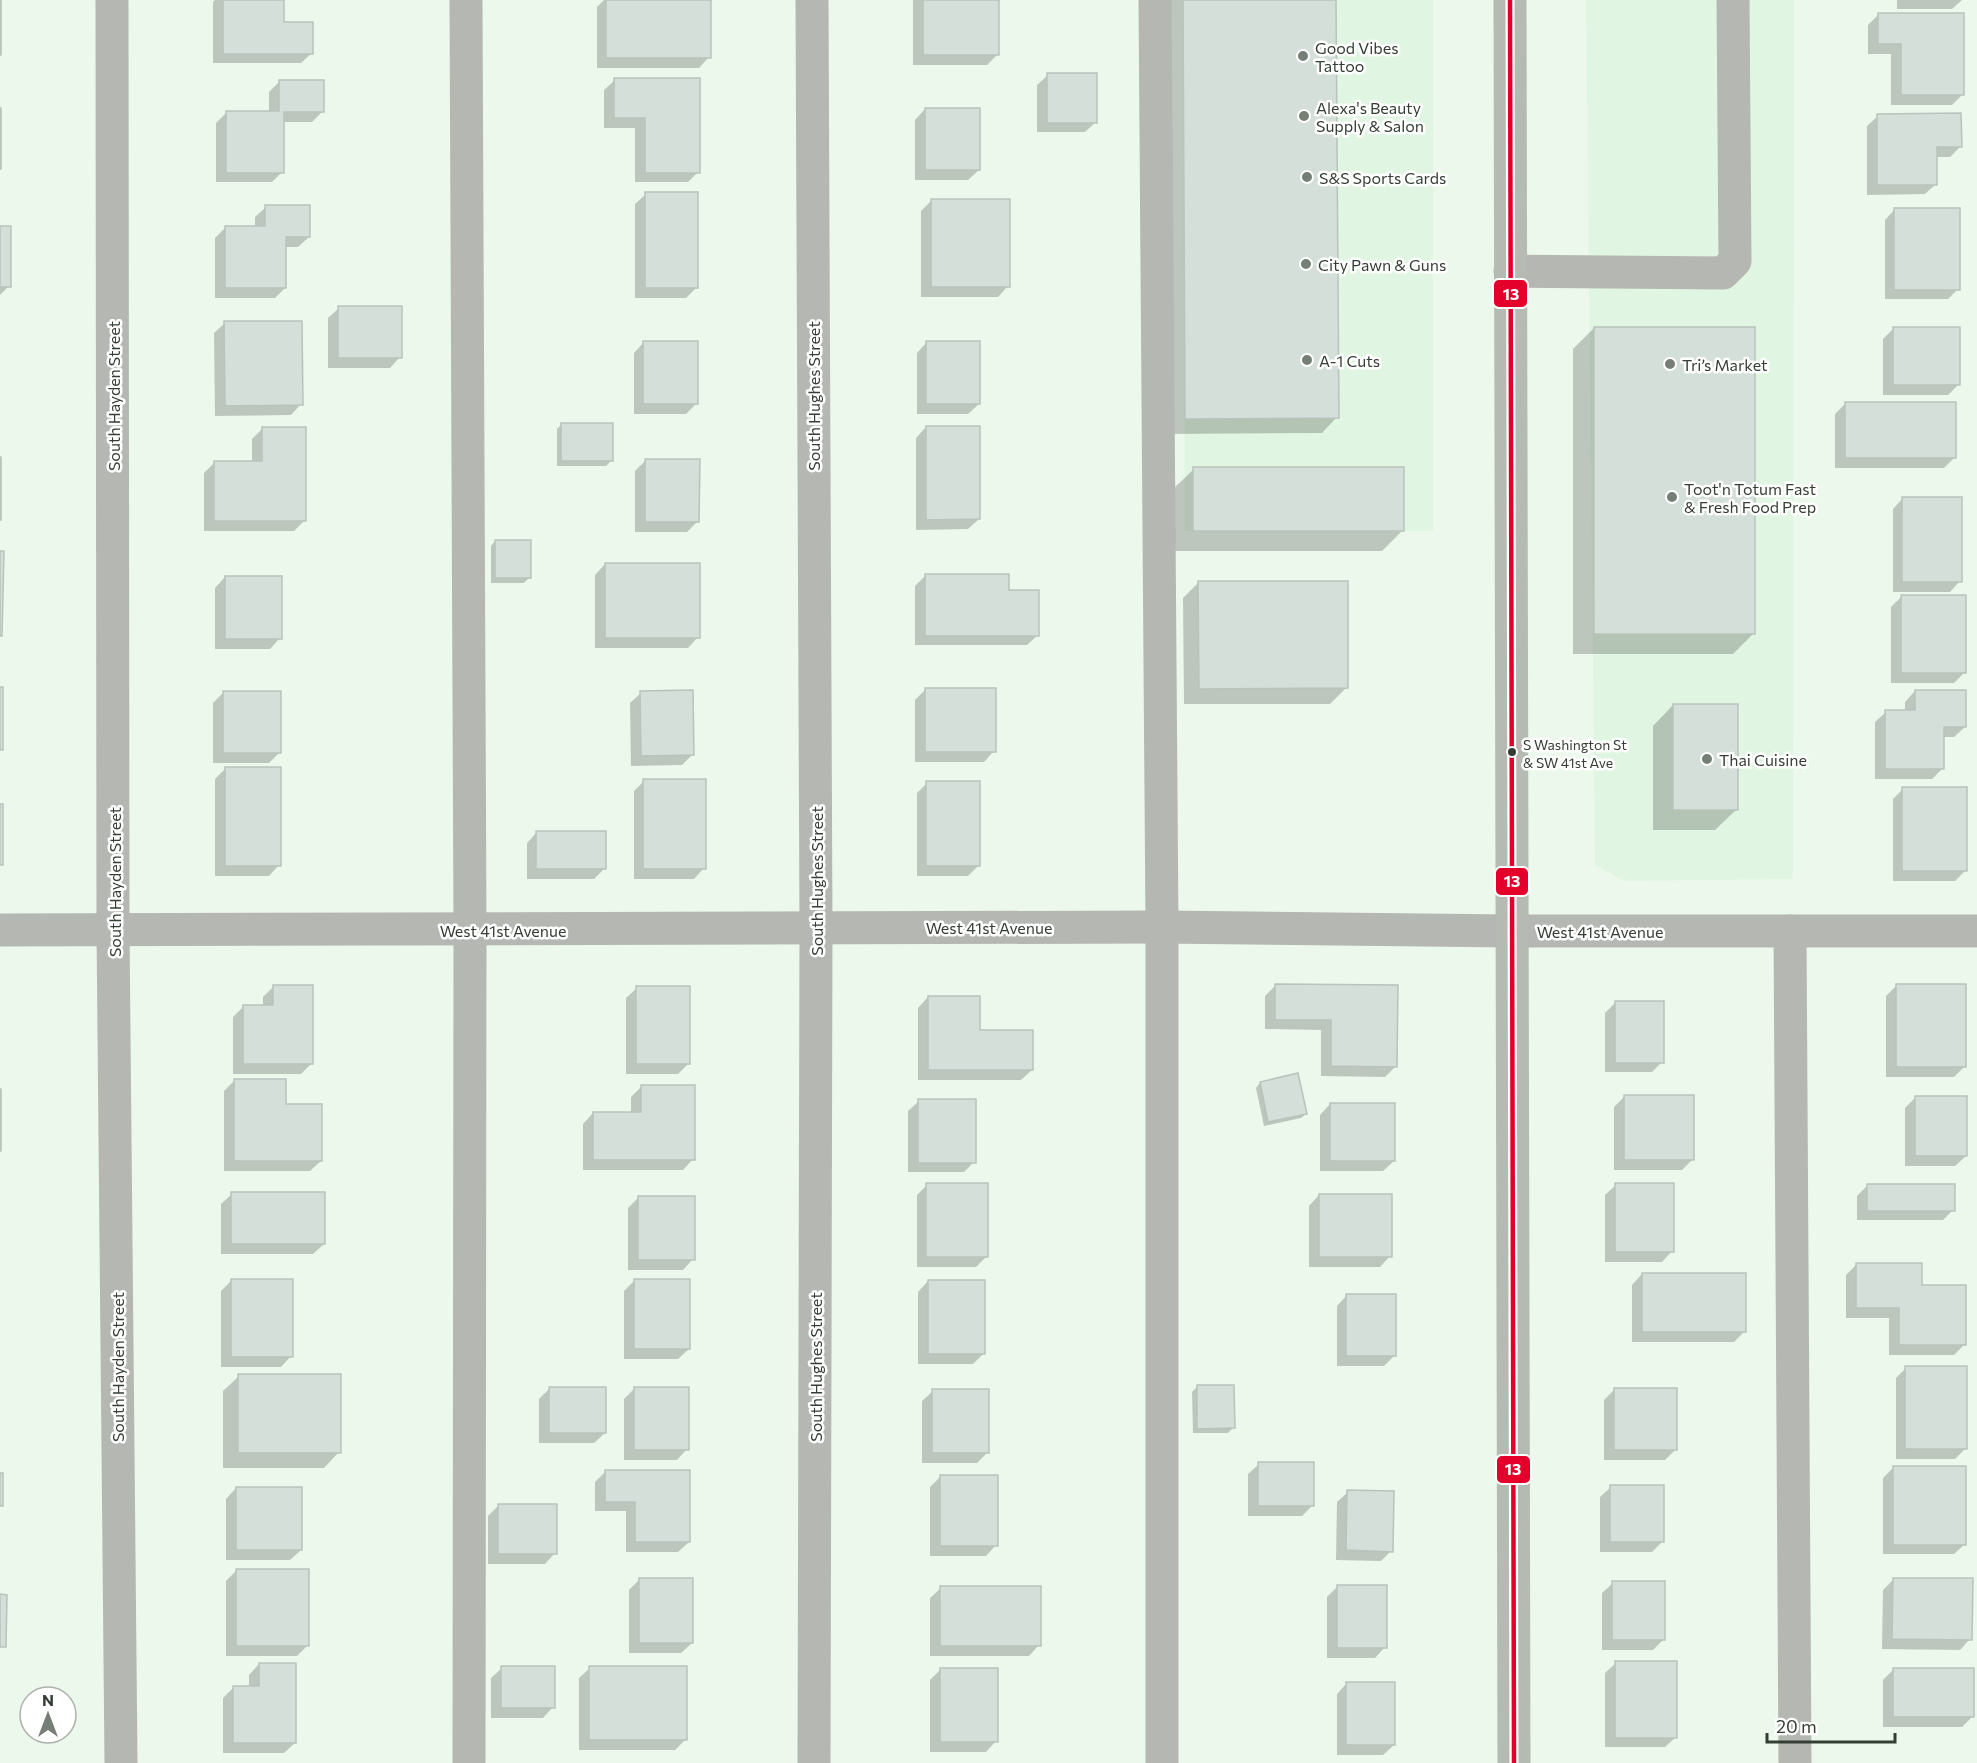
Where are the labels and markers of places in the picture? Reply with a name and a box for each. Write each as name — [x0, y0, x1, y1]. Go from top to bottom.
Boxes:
place label: Good Vibes Tattoo — [1315, 38, 1398, 75]
marker: Good Vibes Tattoo — [1296, 49, 1310, 63]
place label: Alexa's Beauty Supply & Salon — [1316, 98, 1424, 135]
marker: Alexa's Beauty Supply & Salon — [1297, 109, 1311, 123]
place label: S&S Sports Cards — [1319, 168, 1446, 187]
marker: S&S Sports Cards — [1300, 170, 1314, 184]
place label: City Pawn & Guns — [1318, 255, 1446, 274]
marker: City Pawn & Guns — [1299, 257, 1313, 271]
place label: A-1 Cuts — [1319, 351, 1380, 370]
marker: A-1 Cuts — [1300, 353, 1314, 367]
place label: Tri’s Market — [1682, 355, 1768, 374]
marker: Tri’s Market — [1663, 357, 1677, 371]
place label: Toot'n Totum Fast & Fresh Food Prep — [1684, 479, 1816, 516]
marker: Toot'n Totum Fast & Fresh Food Prep — [1665, 490, 1679, 504]
place label: S Washington St & SW 41st Ave — [1523, 736, 1627, 771]
marker: S Washington St & SW 41st Ave — [1506, 746, 1518, 758]
place label: Thai Cuisine — [1719, 750, 1807, 769]
marker: Thai Cuisine — [1700, 752, 1714, 766]

